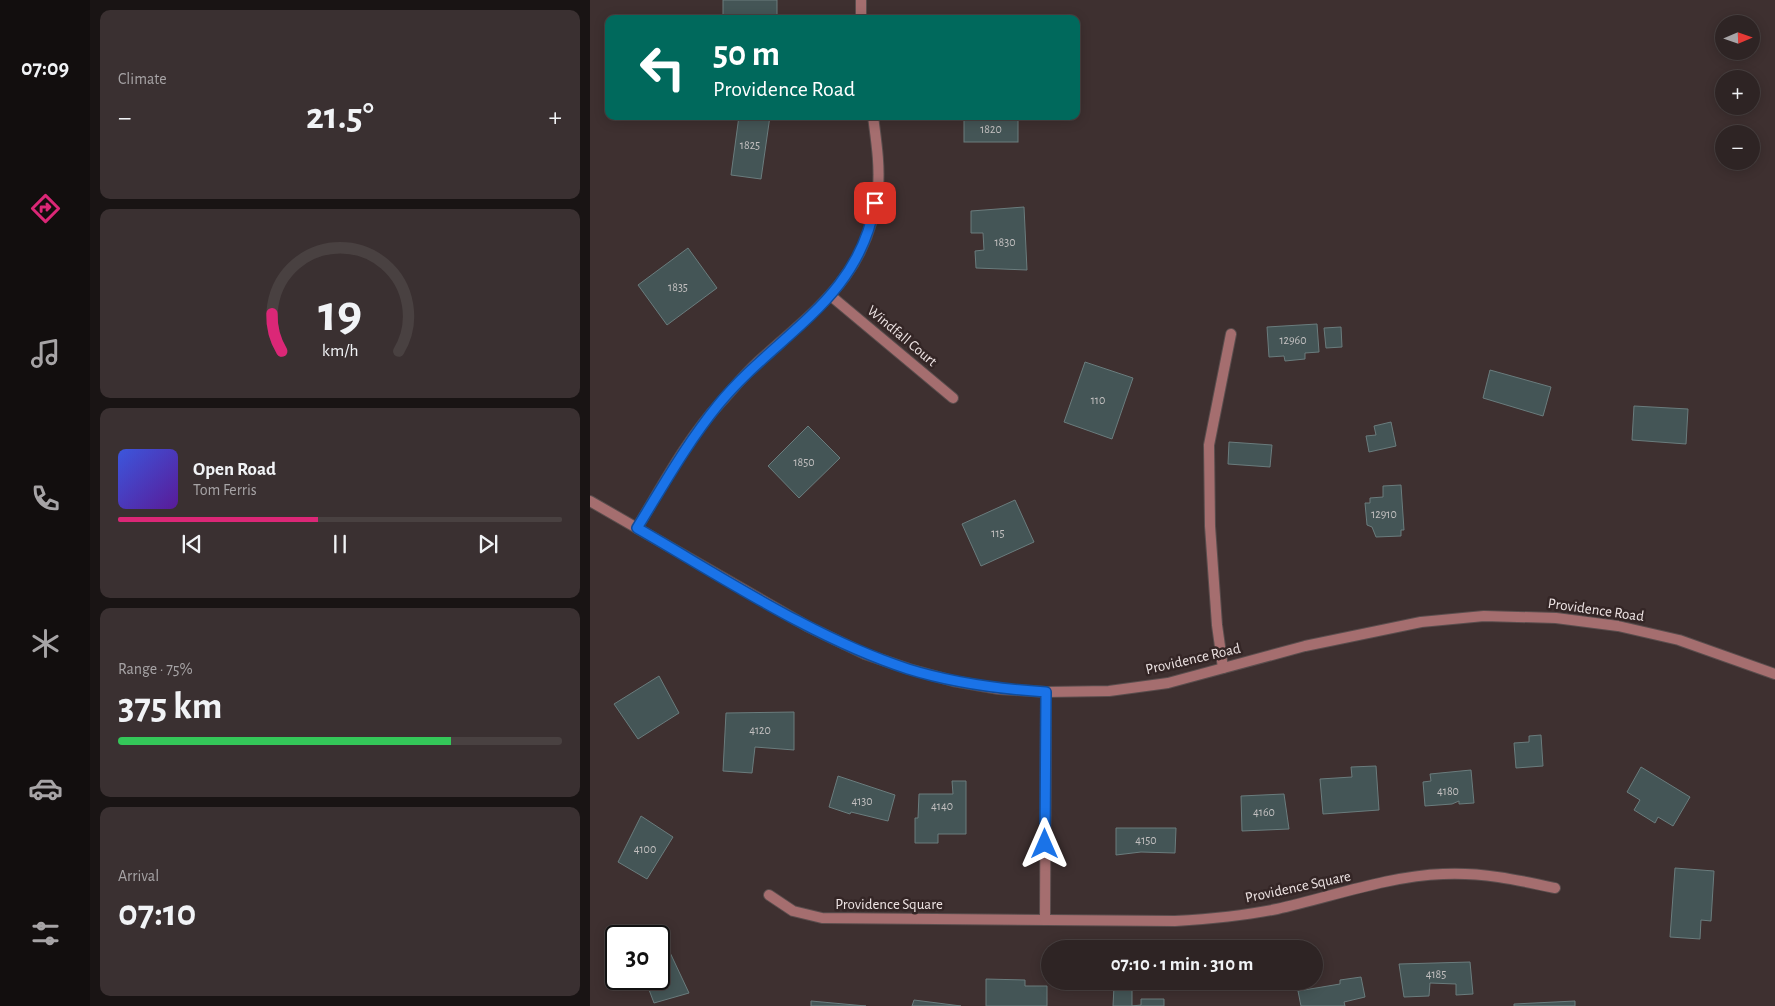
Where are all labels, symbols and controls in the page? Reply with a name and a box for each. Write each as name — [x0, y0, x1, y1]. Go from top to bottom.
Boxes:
north arrow — [1715, 15, 1760, 60]
map controls — [1715, 15, 1760, 170]
icon: left — [630, 35, 695, 100]
text: 50 m — [713, 37, 780, 72]
text: 07:09 — [21, 57, 69, 79]
button: + — [1715, 70, 1760, 115]
text: Climate — [118, 71, 167, 87]
text: Providence Road — [713, 78, 855, 100]
text: 21.5° — [306, 98, 374, 136]
text: − — [118, 104, 131, 132]
text: + — [549, 104, 562, 132]
house number: 1820 — [980, 123, 1002, 135]
button: − — [1715, 125, 1760, 170]
house number: 1825 — [740, 139, 760, 151]
pin — [854, 182, 896, 224]
icon: arrive — [861, 189, 889, 217]
icon: directions — [28, 191, 63, 226]
house number: 1830 — [994, 236, 1016, 248]
house number: 1835 — [668, 281, 688, 293]
text: 19 — [318, 288, 362, 340]
street label: Windfall Court — [864, 303, 940, 369]
house number: 12960 — [1279, 334, 1307, 346]
icon: music — [28, 336, 63, 371]
text: km/h — [322, 342, 358, 360]
house number: 110 — [1091, 394, 1105, 406]
house number: 1850 — [793, 456, 815, 468]
text: Open Road — [193, 460, 276, 479]
icon: phone — [28, 481, 63, 516]
text: Tom Ferris — [193, 482, 257, 498]
house number: 12910 — [1371, 508, 1397, 520]
house number: 115 — [991, 527, 1005, 539]
icon: previous — [178, 530, 206, 558]
icon: pause — [326, 530, 354, 558]
icon: next — [474, 530, 502, 558]
street label: Providence Road — [1547, 596, 1645, 624]
icon: climate — [28, 626, 63, 661]
street label: Providence Road — [1144, 641, 1242, 677]
text: Range · 75% — [118, 661, 193, 677]
text: 375 km — [118, 688, 222, 726]
house number: 4120 — [749, 724, 771, 736]
icon: car — [28, 771, 63, 806]
house number: 4180 — [1437, 785, 1459, 797]
house number: 4130 — [851, 795, 873, 807]
house number: 4140 — [931, 800, 953, 812]
house number: 4160 — [1253, 806, 1275, 818]
position arrow — [1018, 817, 1070, 869]
house number: 4150 — [1135, 834, 1157, 846]
house number: 4100 — [634, 843, 656, 855]
text: Arrival — [118, 868, 159, 884]
street label: Providence Square — [1244, 868, 1352, 906]
text: 07:10 — [118, 895, 196, 933]
street label: Providence Square — [835, 897, 943, 912]
icon: filters — [28, 916, 63, 951]
speed limit sign: 30 — [605, 925, 670, 990]
text: 07:10 · 1 min · 310 m — [1111, 955, 1253, 974]
house number: 4185 — [1426, 968, 1446, 980]

